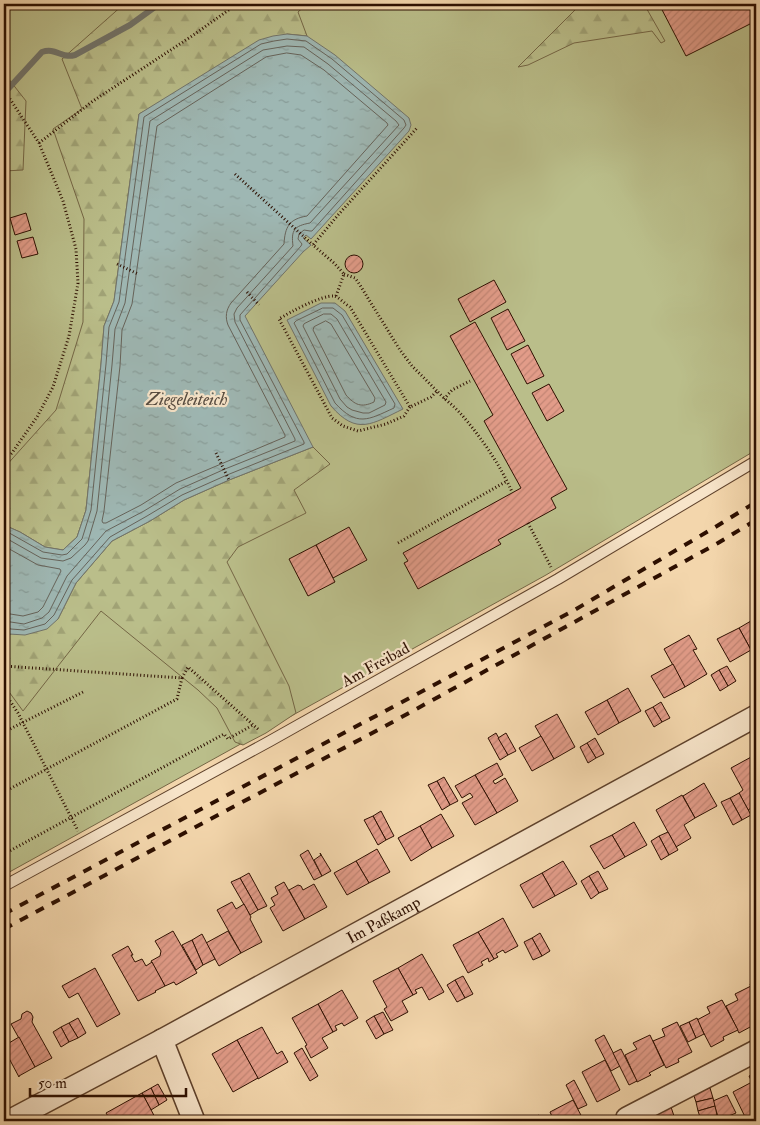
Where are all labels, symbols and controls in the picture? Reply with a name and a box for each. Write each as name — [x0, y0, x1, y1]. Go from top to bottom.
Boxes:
water label: Ziegeleiteich — [146, 388, 228, 411]
street label: Am Freibad — [337, 638, 413, 692]
street label: Im Paßkamp — [343, 892, 424, 948]
scale bar — [30, 1065, 186, 1097]
text: 50 m — [38, 1074, 67, 1093]

